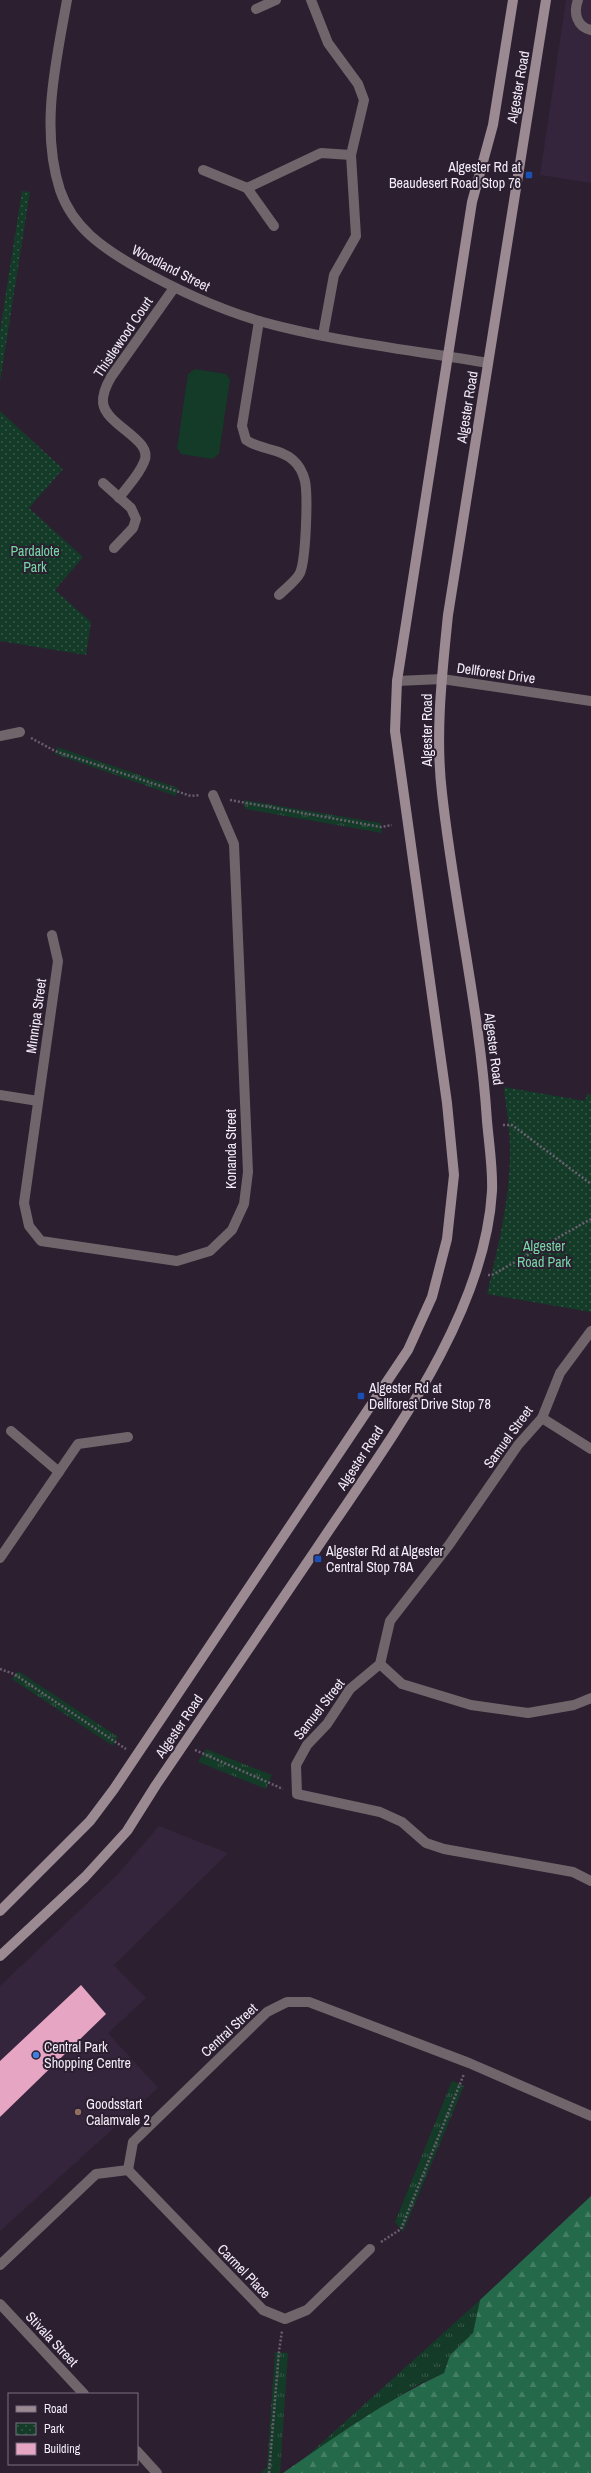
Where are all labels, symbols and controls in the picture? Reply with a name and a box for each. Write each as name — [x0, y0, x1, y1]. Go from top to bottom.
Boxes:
street label: Algester Road — [503, 50, 533, 125]
place label: Algester Rd at Beaudesert Road Stop 76 — [389, 158, 521, 192]
marker: Algester Rd at Beaudesert Road Stop 76 — [524, 170, 534, 180]
street label: Woodland Street — [129, 241, 213, 295]
street label: Thistlewood Court — [89, 293, 157, 381]
street label: Algester Road — [452, 370, 482, 445]
park label: Pardalote Park — [10, 542, 60, 576]
street label: Dellforest Drive — [456, 659, 536, 687]
street label: Algester Road — [418, 694, 436, 767]
street label: Minnipa Street — [22, 977, 50, 1055]
street label: Algester Road — [481, 1011, 507, 1086]
street label: Konanda Street — [222, 1109, 240, 1189]
park label: Algester Road Park — [517, 1237, 571, 1271]
place label: Algester Rd at Dellforest Drive Stop 78 — [368, 1379, 491, 1413]
marker: Algester Rd at Dellforest Drive Stop 78 — [356, 1391, 366, 1401]
street label: Samuel Street — [479, 1402, 537, 1472]
street label: Algester Road — [332, 1423, 387, 1494]
place label: Algester Rd at Algester Central Stop 78A — [325, 1542, 444, 1576]
marker: Algester Rd at Algester Central Stop 78A — [313, 1554, 323, 1564]
street label: Samuel Street — [290, 1675, 348, 1743]
street label: Algester Road — [151, 1691, 207, 1762]
street label: Central Street — [197, 1999, 261, 2061]
place label: Central Park Shopping Centre — [44, 2038, 131, 2072]
marker: Central Park Shopping Centre — [31, 2050, 41, 2060]
place label: Goodsstart Calamvale 2 — [86, 2095, 150, 2129]
marker: Goodsstart Calamvale 2 — [73, 2107, 83, 2117]
street label: Carmel Place — [214, 2240, 274, 2302]
street label: Stivala Street — [22, 2308, 82, 2370]
legend — [8, 2393, 138, 2465]
text: Road — [44, 2401, 68, 2417]
text: Park — [44, 2421, 64, 2437]
text: Building — [44, 2441, 81, 2457]

